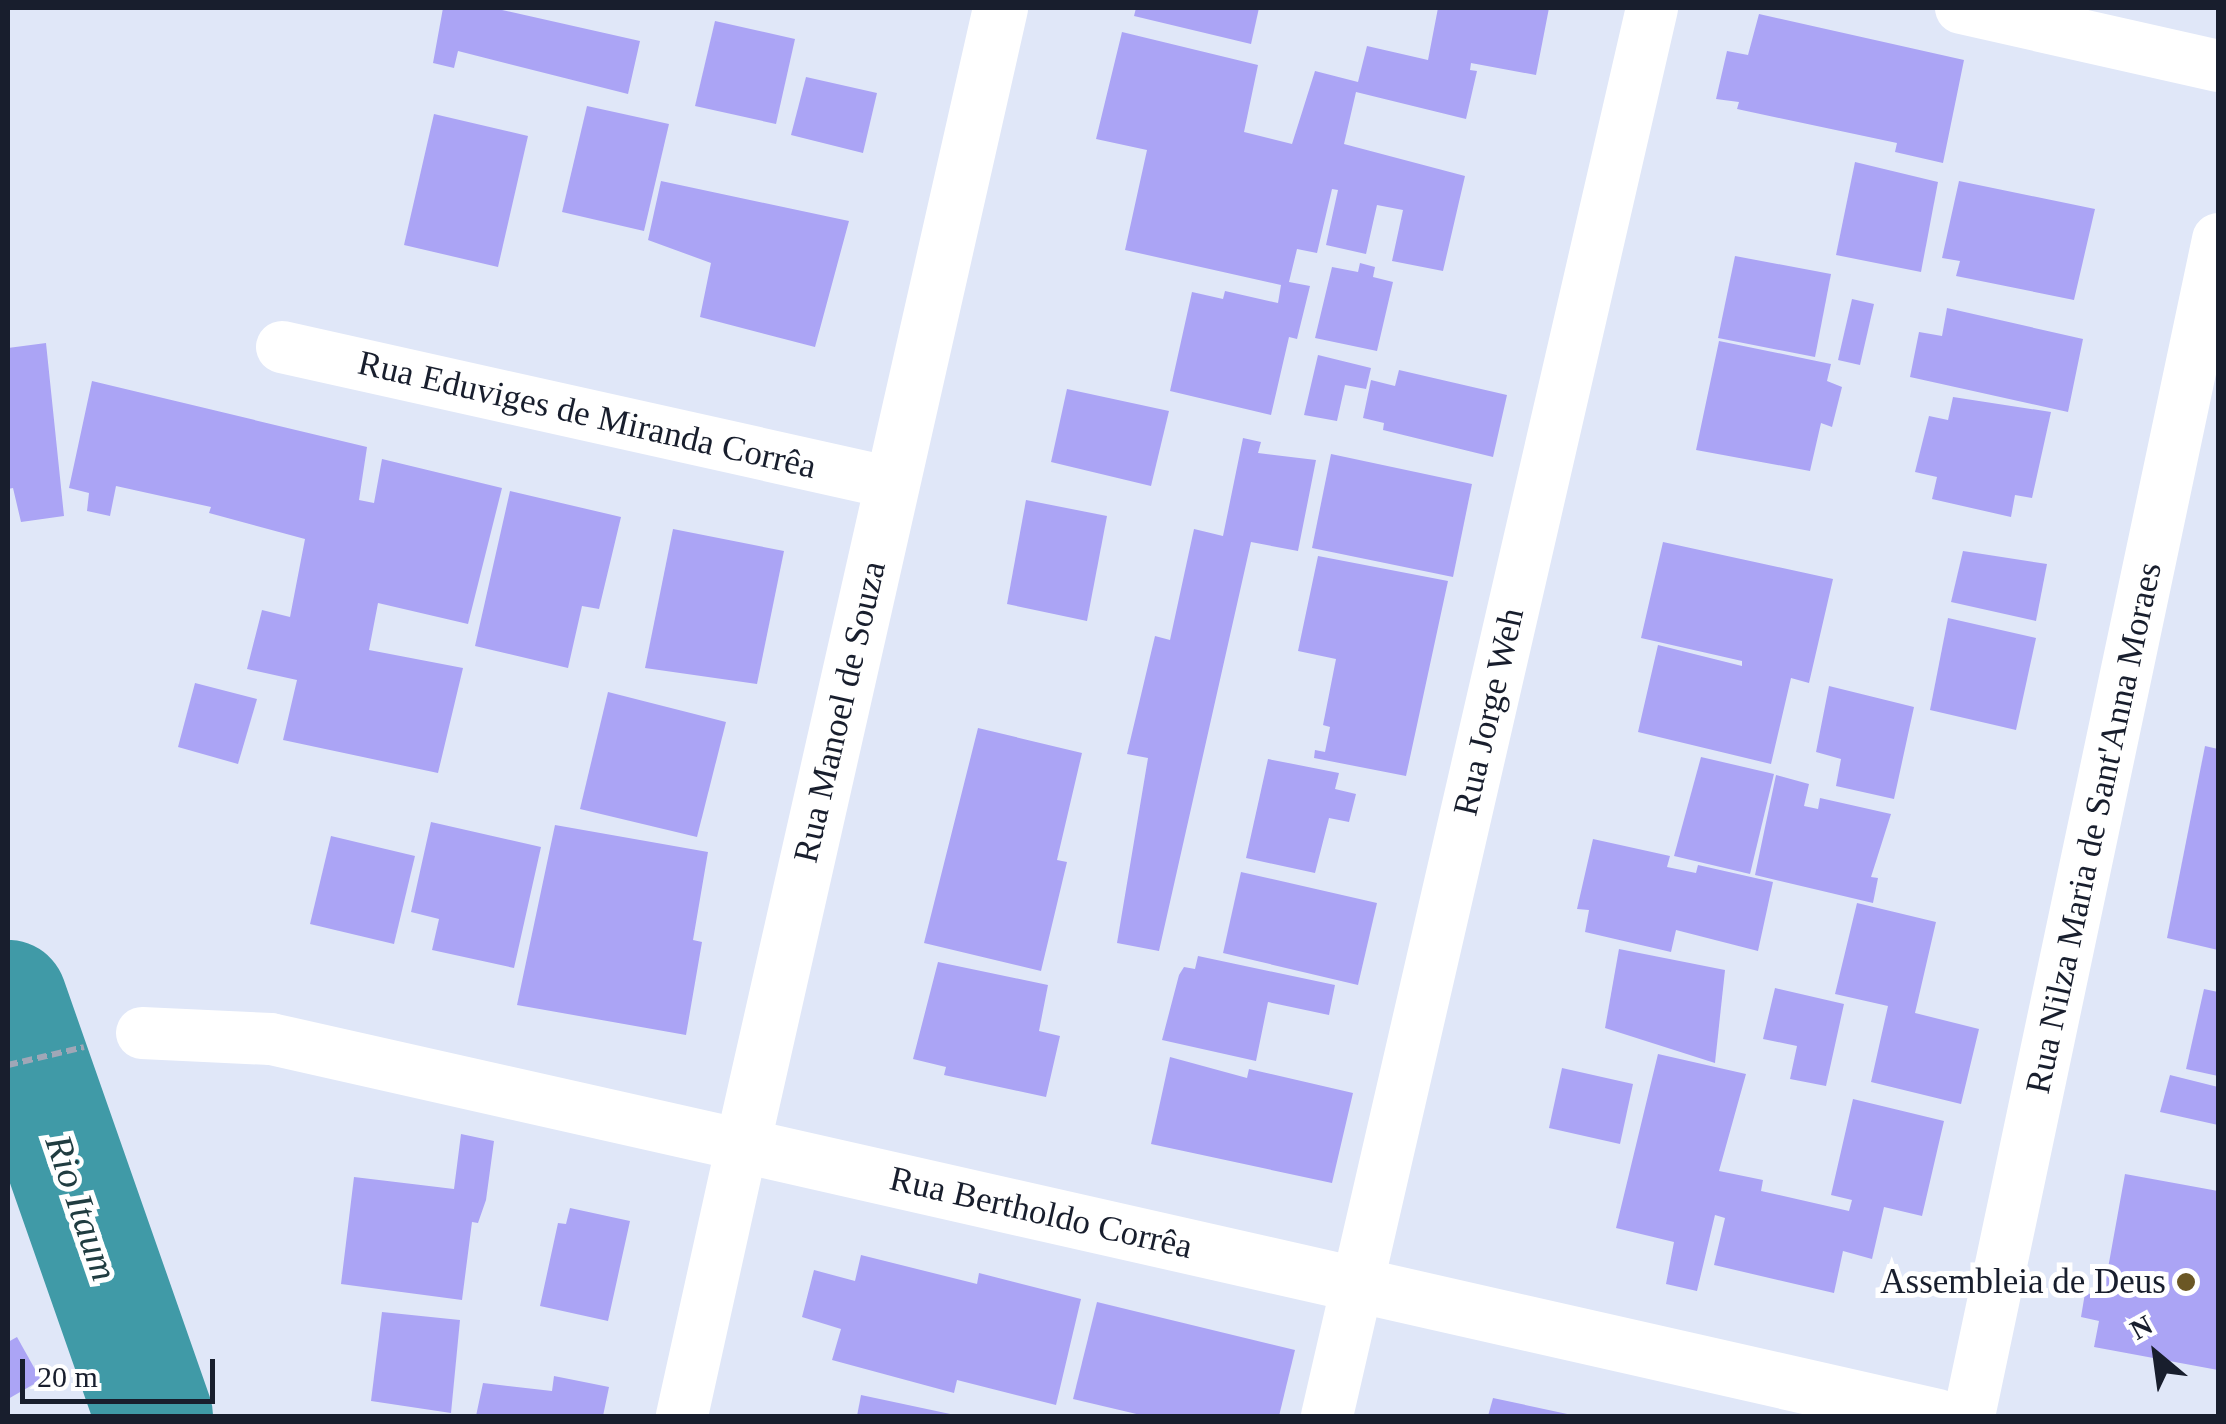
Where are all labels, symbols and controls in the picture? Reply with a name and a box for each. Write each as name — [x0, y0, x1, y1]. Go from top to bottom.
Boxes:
street label: Rua Eduviges de Miranda Corrêa — [354, 342, 820, 488]
street label: Rua Manoel de Souza — [785, 557, 895, 867]
street label: Rua Nilza Maria de Sant'Anna Moraes — [2017, 559, 2171, 1097]
street label: Rua Jorge Weh — [1445, 604, 1533, 820]
water label: Rio Itaum — [35, 1129, 127, 1287]
street label: Rua Bertholdo Corrêa — [886, 1158, 1196, 1268]
place label: Assembleia de Deus — [1880, 1261, 2166, 1303]
marker: Assembleia de Deus — [2175, 1271, 2197, 1293]
north arrow — [2106, 1304, 2206, 1404]
text: N — [2125, 1309, 2158, 1346]
scale bar — [25, 1339, 220, 1401]
text: 20 m — [37, 1360, 98, 1393]

